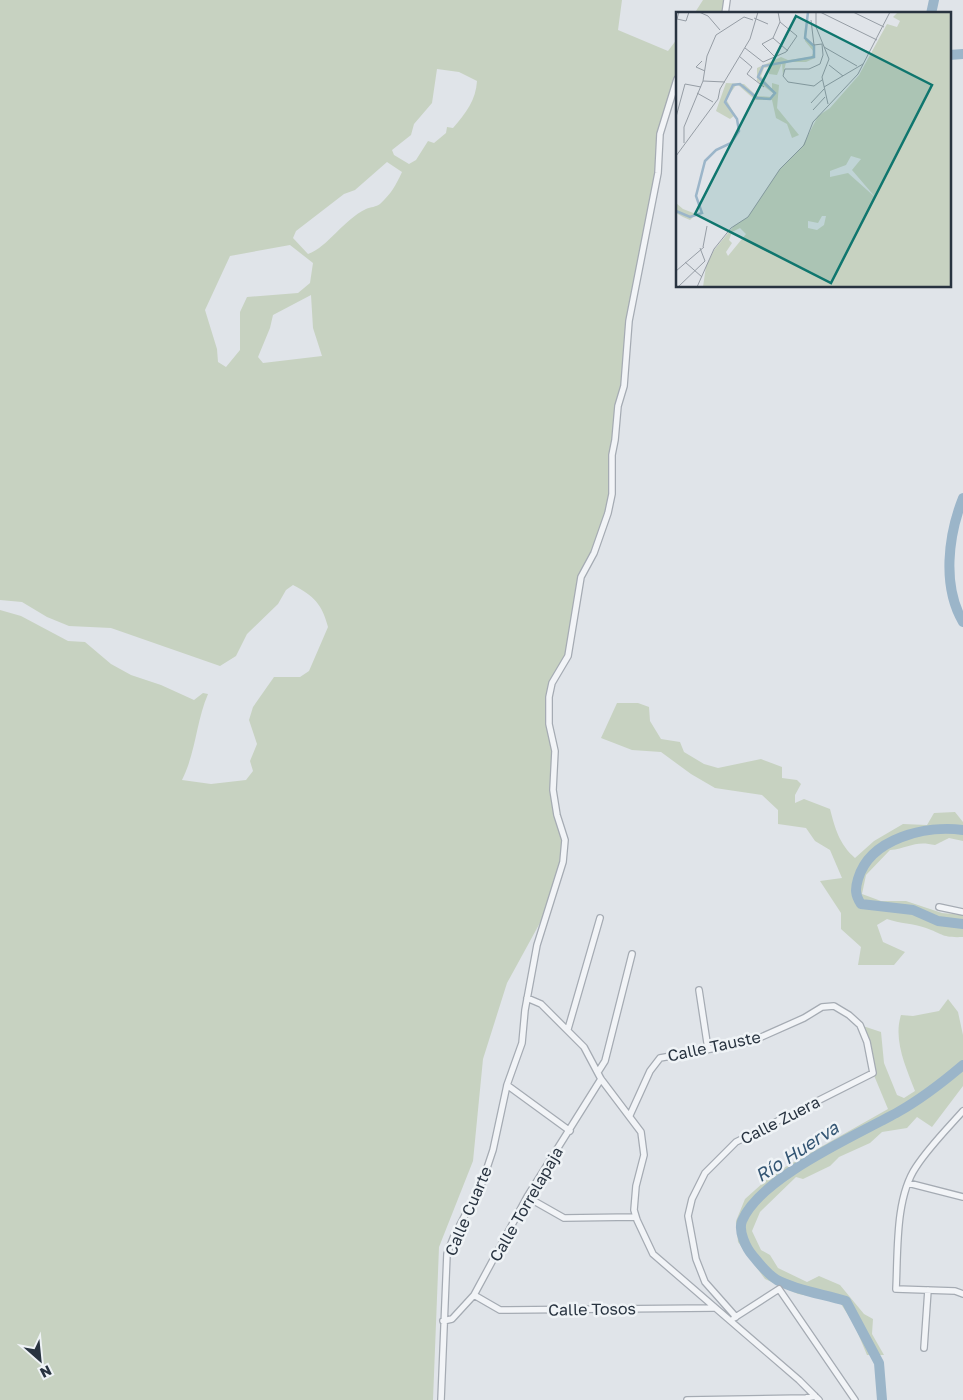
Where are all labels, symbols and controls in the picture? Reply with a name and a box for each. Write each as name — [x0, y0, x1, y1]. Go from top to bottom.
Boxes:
inset map — [676, 12, 950, 288]
street label: Calle Tauste — [666, 1026, 762, 1066]
street label: Calle Zuera — [737, 1091, 823, 1149]
water label: Río Huerva — [751, 1116, 843, 1186]
street label: Calle Torrelapaja — [485, 1143, 567, 1265]
street label: Calle Cuarte — [440, 1163, 496, 1259]
street label: Calle Tosos — [548, 1298, 636, 1320]
north arrow — [15, 1335, 65, 1385]
text: N — [38, 1362, 55, 1382]

